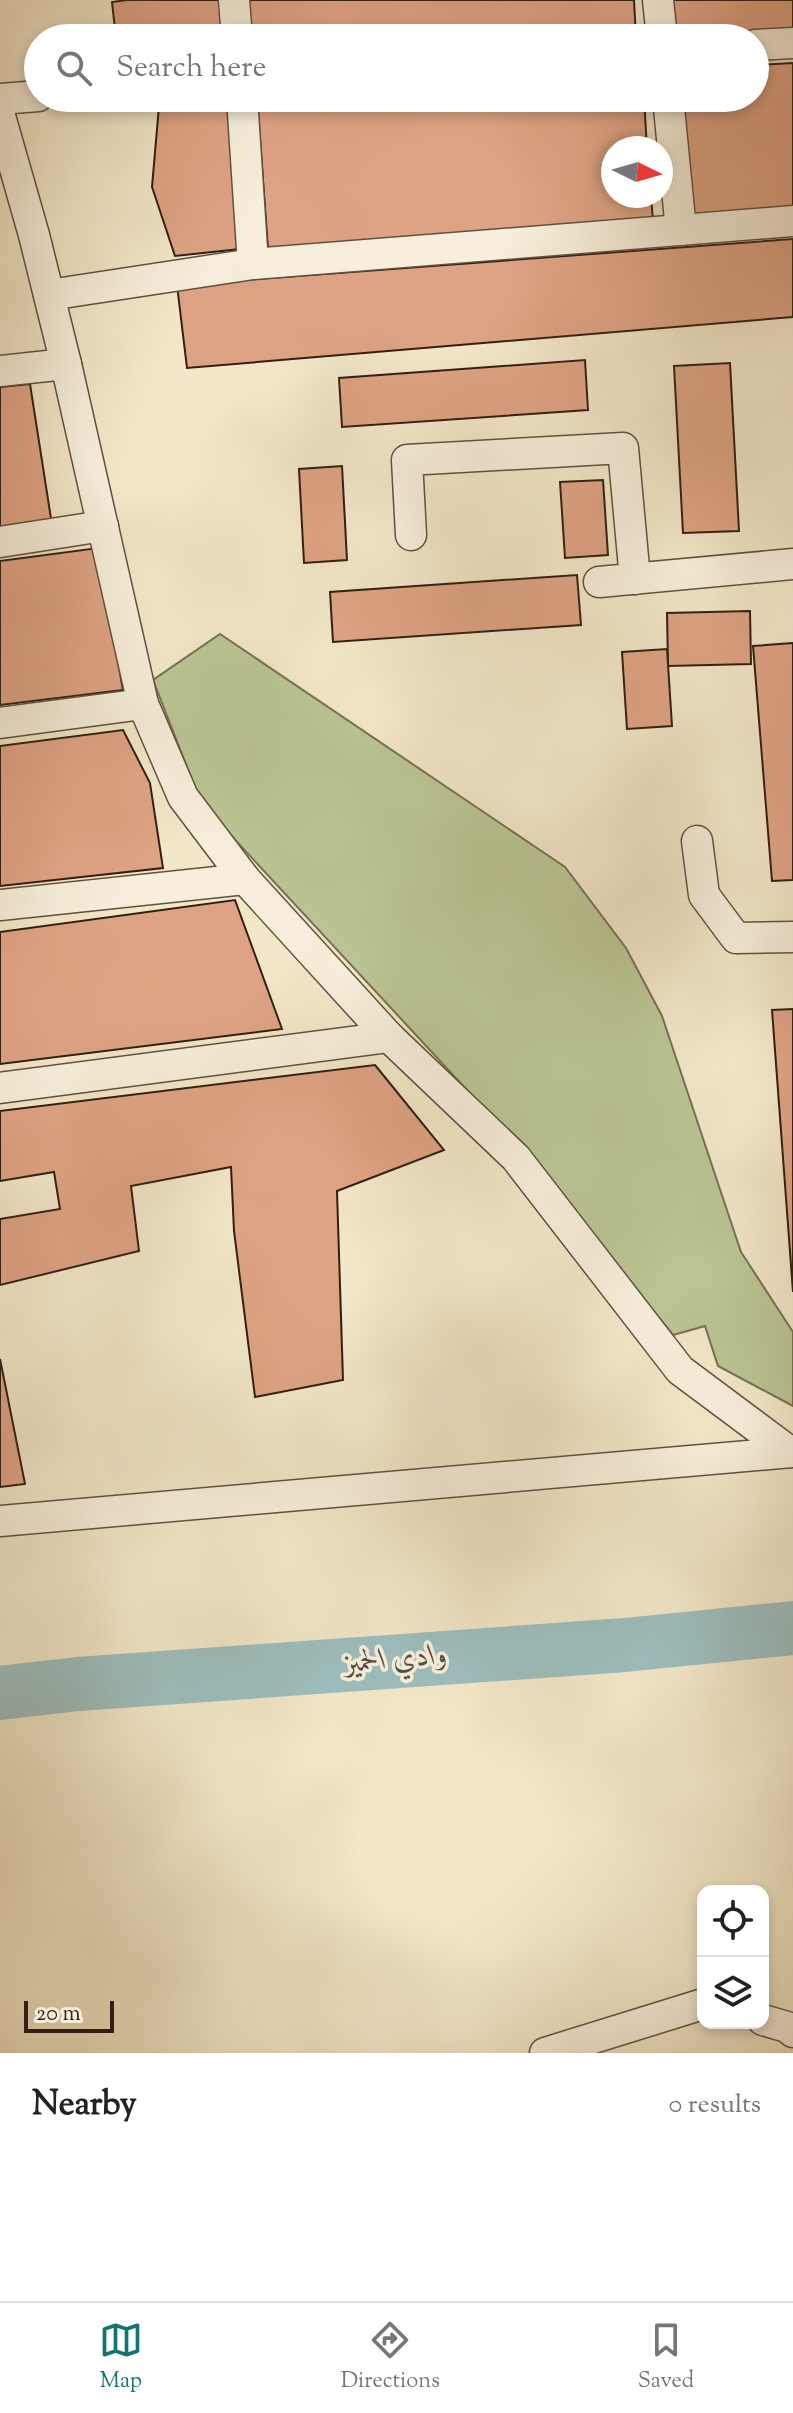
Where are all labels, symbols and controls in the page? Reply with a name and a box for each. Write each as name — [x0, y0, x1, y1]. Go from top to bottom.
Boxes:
search box — [24, 24, 769, 112]
icon: search — [52, 46, 96, 90]
text: Search here — [116, 47, 266, 90]
north arrow — [601, 136, 673, 208]
water label: وادي الحميز — [340, 1634, 450, 1686]
map controls — [697, 1885, 769, 2029]
button: locate — [697, 1885, 769, 1957]
button: layers — [697, 1957, 769, 2029]
scale bar — [24, 1997, 114, 2033]
text: 20 m — [36, 1999, 81, 2031]
text: Nearby — [32, 2081, 137, 2130]
text: 0 results — [669, 2087, 761, 2124]
tab: Map — [99, 2318, 143, 2398]
tab: Directions — [341, 2318, 440, 2398]
tab: Saved — [638, 2318, 694, 2398]

